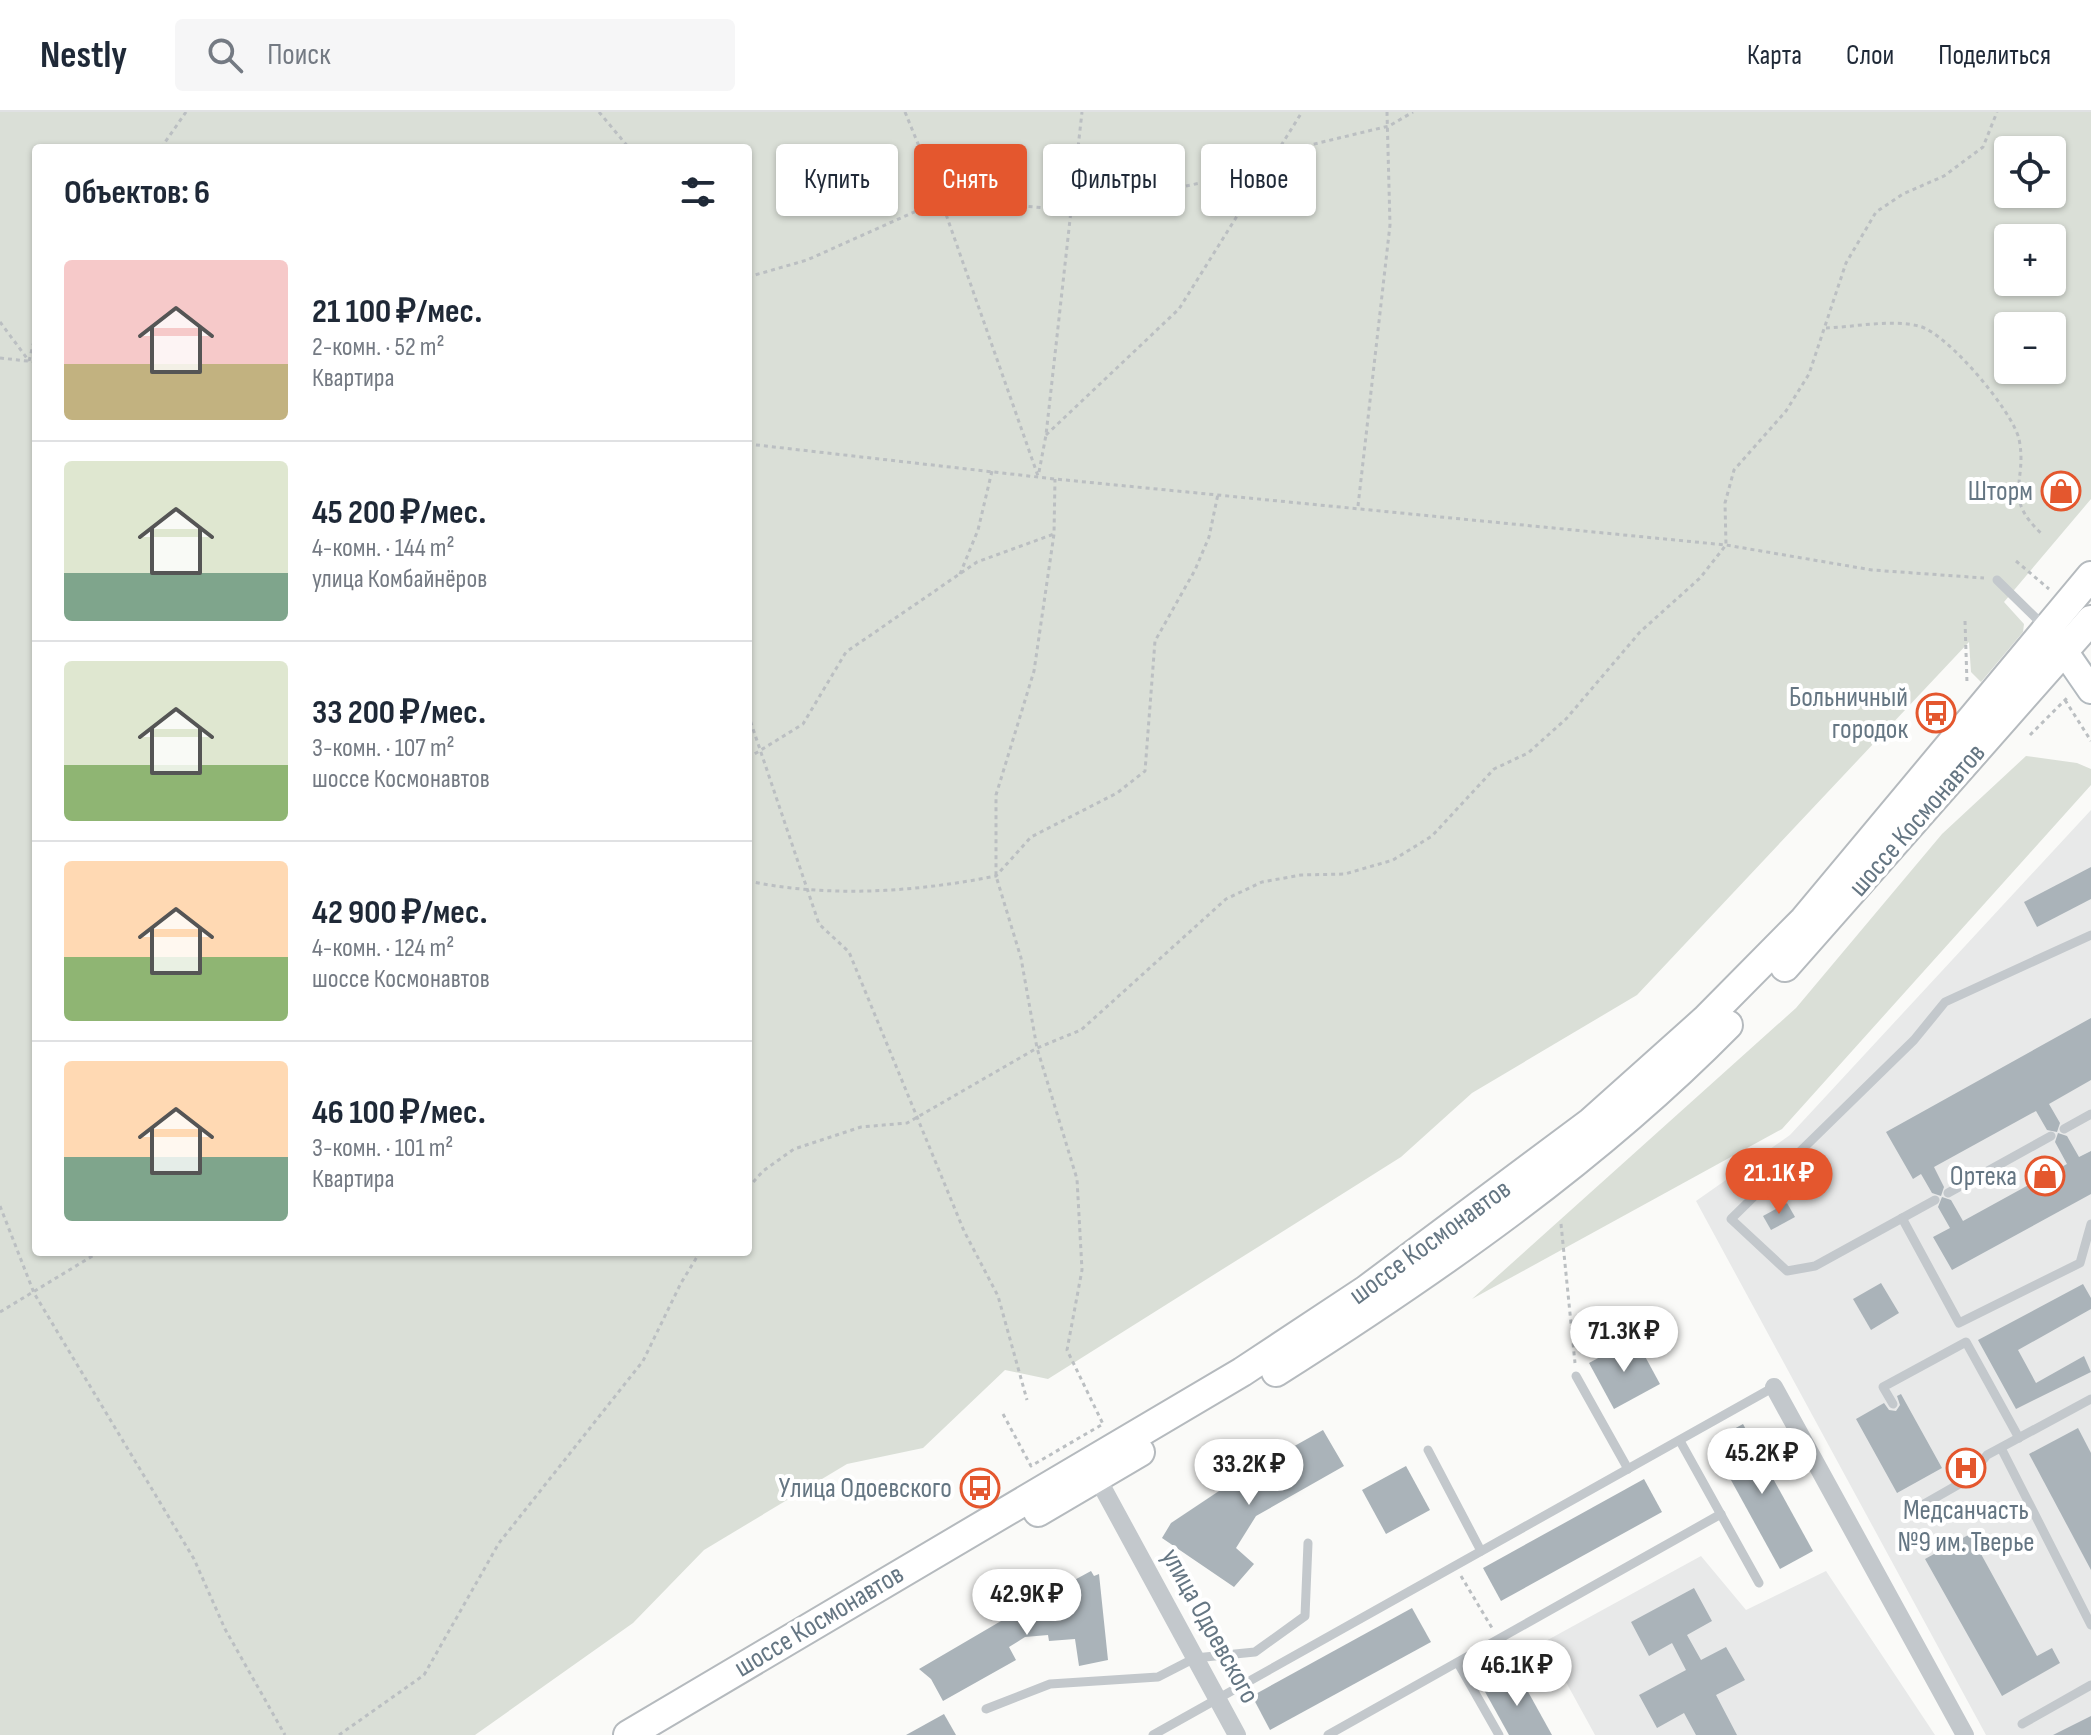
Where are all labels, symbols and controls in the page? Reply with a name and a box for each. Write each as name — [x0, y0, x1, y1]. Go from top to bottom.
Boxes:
search box — [175, 19, 735, 91]
text: Nestly — [40, 33, 127, 78]
icon: search — [203, 33, 247, 77]
text: Поиск — [267, 37, 331, 73]
text: Карта — [1747, 39, 1802, 72]
text: Слои — [1846, 39, 1894, 72]
text: Поделиться — [1938, 39, 2051, 72]
map controls — [1994, 136, 2066, 384]
button: locate — [1994, 136, 2066, 208]
chip: Купить — [776, 144, 898, 216]
chip: Снять — [914, 144, 1027, 216]
chip: Фильтры — [1043, 144, 1185, 216]
chip: Новое — [1201, 144, 1316, 216]
icon: filters — [676, 170, 720, 214]
text: Объектов: 6 — [64, 172, 210, 213]
button: + — [1994, 224, 2066, 296]
text: 21 100 ₽/мес. — [312, 291, 482, 332]
icon: home — [128, 292, 224, 388]
button: − — [1994, 312, 2066, 384]
text: 2-комн. · 52 m² — [312, 332, 445, 363]
text: Квартира — [312, 363, 395, 394]
shop icon: Шторм — [2040, 470, 2082, 512]
place label: Шторм — [1968, 475, 2033, 508]
text: 45 200 ₽/мес. — [312, 492, 486, 533]
icon: home — [128, 493, 224, 589]
text: 4-комн. · 144 m² — [312, 533, 455, 564]
text: улица Комбайнёров — [312, 564, 487, 595]
place label: Больничный городок — [1789, 681, 1908, 746]
text: 33 200 ₽/мес. — [312, 692, 486, 733]
bus stop icon: Больничный городок — [1915, 692, 1957, 734]
icon: home — [128, 693, 224, 789]
text: 3-комн. · 107 m² — [312, 733, 455, 764]
street label: шоссе Космонавтов — [1842, 737, 1992, 903]
text: шоссе Космонавтов — [312, 764, 490, 795]
text: 42 900 ₽/мес. — [312, 892, 488, 933]
icon: home — [128, 893, 224, 989]
text: 4-комн. · 124 m² — [312, 933, 454, 964]
text: шоссе Космонавтов — [312, 964, 490, 995]
text: 46 100 ₽/мес. — [312, 1092, 486, 1133]
icon: home — [128, 1093, 224, 1189]
text: 3-комн. · 101 m² — [312, 1133, 453, 1164]
pin: 21.1K ₽ — [1705, 1148, 1853, 1216]
shop icon: Ортека — [2024, 1155, 2066, 1197]
text: 21.1K ₽ — [1744, 1158, 1814, 1189]
place label: Ортека — [1950, 1160, 2017, 1193]
text: Квартира — [312, 1164, 395, 1195]
street label: шоссе Космонавтов — [1343, 1172, 1517, 1312]
pin: 71.3K ₽ — [1550, 1306, 1698, 1374]
text: 71.3K ₽ — [1588, 1316, 1660, 1347]
pin: 45.2K ₽ — [1688, 1428, 1836, 1496]
text: 45.2K ₽ — [1725, 1438, 1799, 1469]
pin: 33.2K ₽ — [1175, 1439, 1323, 1507]
hospital icon: Медсанчасть №9 им. Тверье — [1945, 1447, 1987, 1489]
text: 33.2K ₽ — [1212, 1449, 1286, 1480]
bus stop icon: Улица Одоевского — [959, 1467, 1001, 1509]
place label: Улица Одоевского — [779, 1472, 952, 1505]
place label: Медсанчасть №9 им. Тверье — [1897, 1494, 2035, 1559]
street label: улица Одоевского — [1154, 1543, 1266, 1709]
street label: шоссе Космонавтов — [728, 1558, 910, 1684]
pin: 42.9K ₽ — [953, 1569, 1101, 1637]
text: 42.9K ₽ — [990, 1579, 1064, 1610]
pin: 46.1K ₽ — [1443, 1640, 1591, 1708]
text: 46.1K ₽ — [1481, 1650, 1553, 1681]

